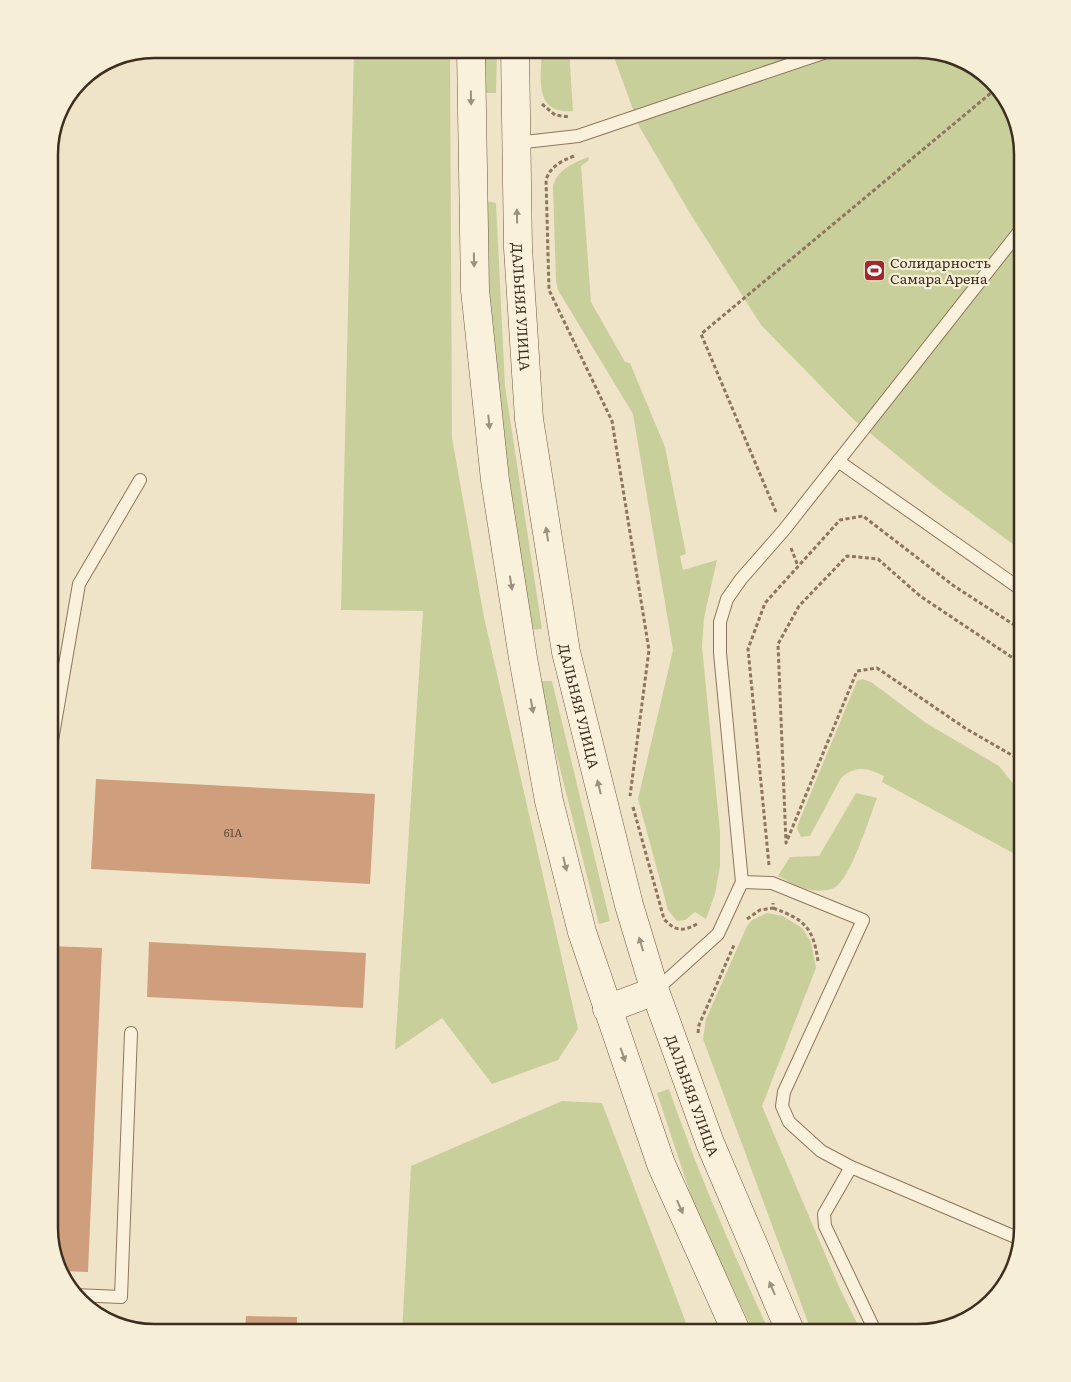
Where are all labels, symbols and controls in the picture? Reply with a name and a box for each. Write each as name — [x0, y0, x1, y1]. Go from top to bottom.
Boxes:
one-way arrow — [467, 90, 475, 106]
one-way arrow — [513, 208, 521, 224]
street label: ДАЛЬНЯЯ УЛИЦА — [508, 243, 536, 372]
one-way arrow — [471, 252, 479, 268]
place label: Солидарность Самара Арена — [890, 252, 991, 288]
sports icon: Солидарность Самара Арена — [862, 258, 886, 282]
one-way arrow — [485, 414, 493, 430]
one-way arrow — [543, 526, 551, 542]
one-way arrow — [508, 575, 516, 591]
street label: ДАЛЬНЯЯ УЛИЦА — [555, 642, 605, 771]
one-way arrow — [528, 698, 536, 714]
one-way arrow — [595, 780, 603, 795]
house number: 61А — [224, 824, 242, 840]
one-way arrow — [561, 857, 569, 872]
one-way arrow — [637, 937, 644, 952]
street label: ДАЛЬНЯЯ УЛИЦА — [662, 1032, 725, 1160]
one-way arrow — [619, 1048, 627, 1063]
one-way arrow — [677, 1200, 685, 1214]
one-way arrow — [767, 1281, 775, 1296]

